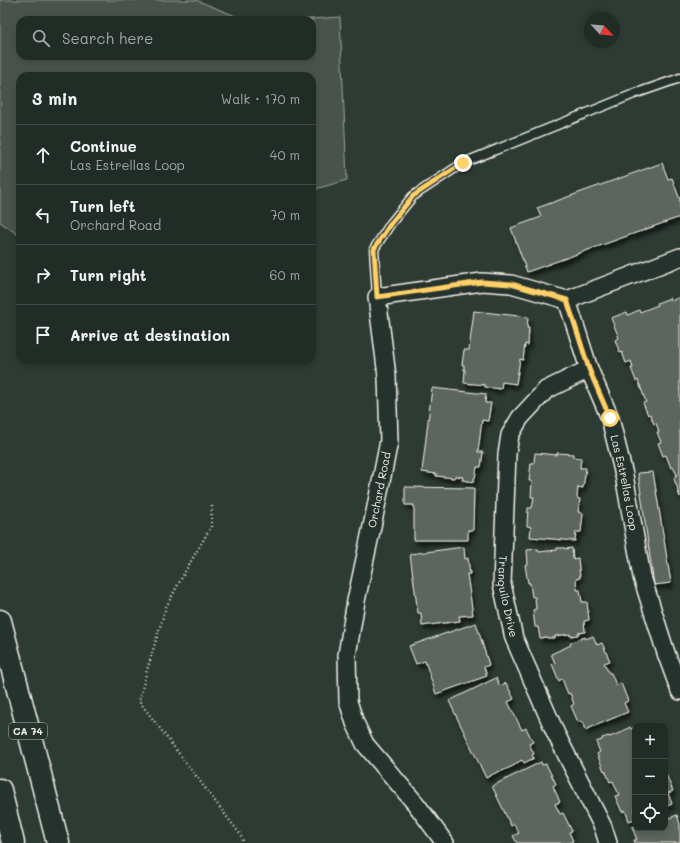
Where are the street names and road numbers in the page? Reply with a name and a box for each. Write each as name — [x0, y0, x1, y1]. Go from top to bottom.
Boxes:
street label: Las Estrellas Loop — [607, 433, 642, 532]
street label: Orchard Road — [364, 450, 394, 529]
street label: Tranquilo Drive — [495, 555, 522, 639]
road number: CA 74 — [9, 723, 47, 739]

